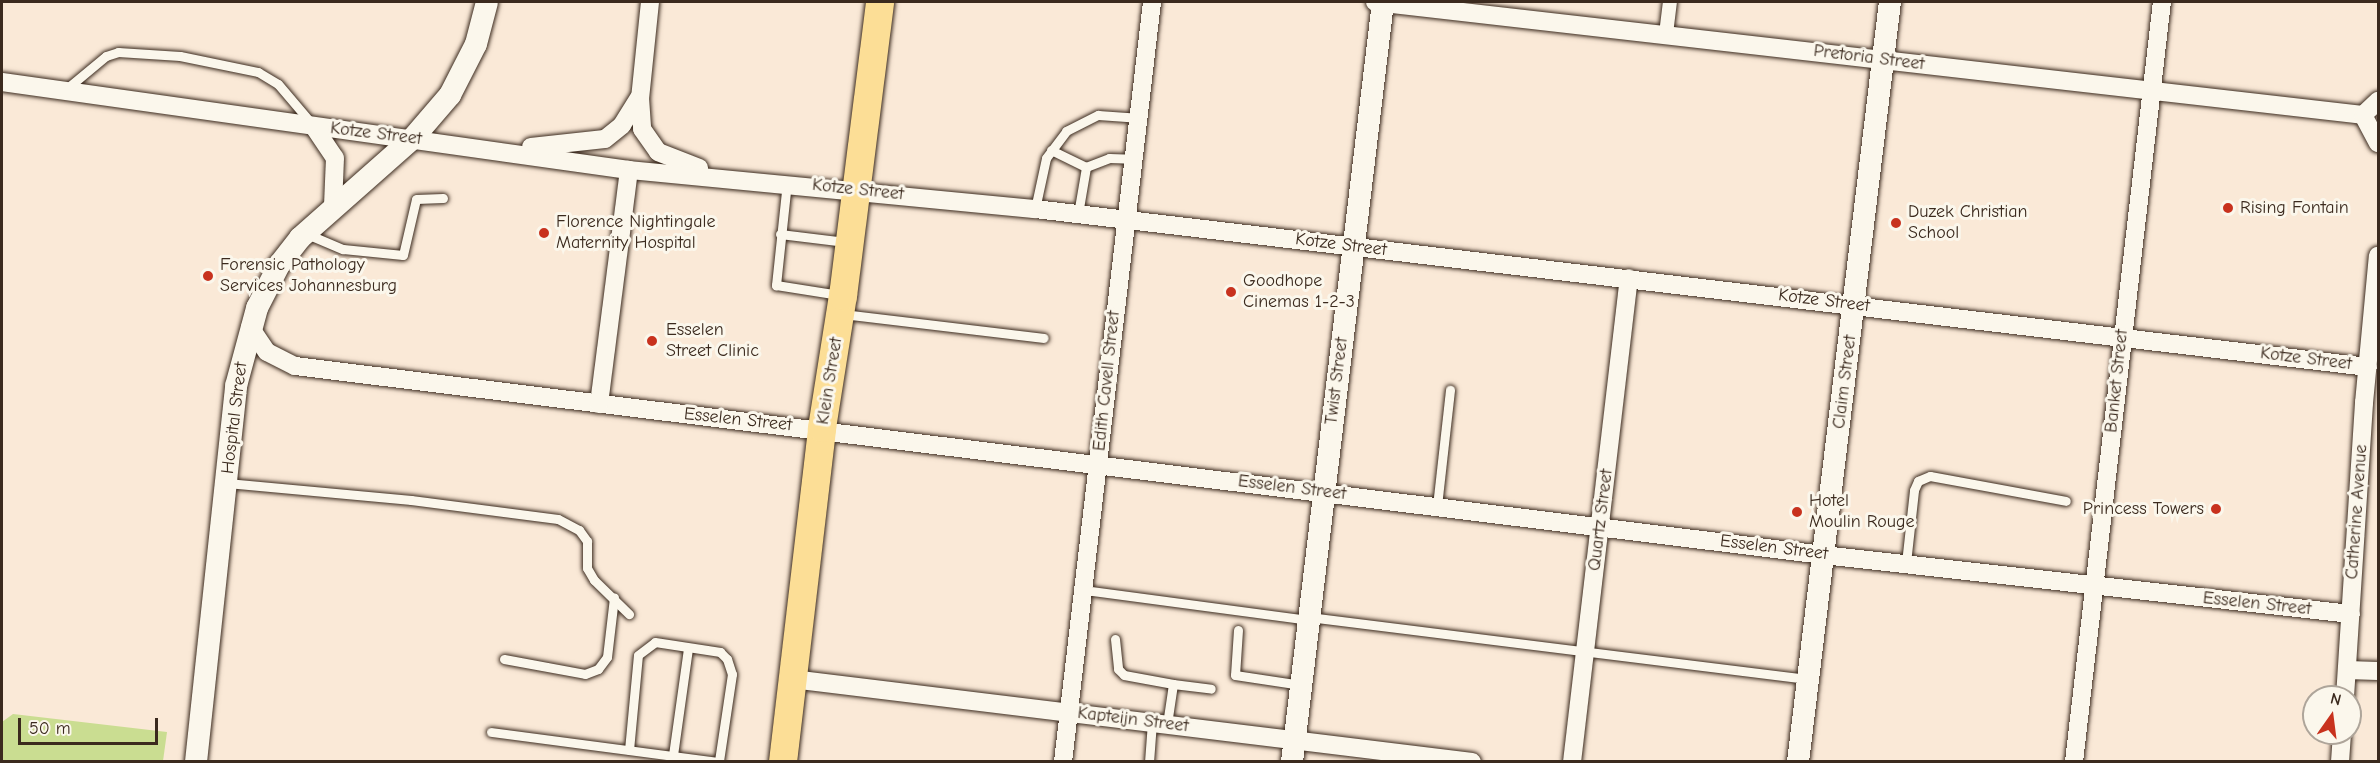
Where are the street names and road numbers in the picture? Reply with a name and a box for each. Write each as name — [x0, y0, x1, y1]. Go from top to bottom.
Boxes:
street label: Pretoria Street — [1812, 40, 1926, 76]
street label: Kotze Street — [329, 118, 423, 150]
street label: Kotze Street — [811, 174, 905, 206]
street label: Kotze Street — [1294, 229, 1388, 261]
street label: Kotze Street — [1777, 285, 1871, 317]
street label: Edith Cavell Street — [1089, 310, 1125, 452]
street label: Banket Street — [2101, 328, 2133, 434]
street label: Claim Street — [1829, 334, 1861, 430]
street label: Klein Street — [812, 336, 848, 426]
street label: Twist Street — [1321, 336, 1353, 426]
street label: Kotze Street — [2259, 343, 2353, 375]
street label: Hospital Street — [217, 361, 253, 475]
street label: Esselen Street — [683, 404, 793, 436]
street label: Catherine Avenue — [2342, 444, 2372, 580]
street label: Quartz Street — [1584, 468, 1618, 572]
street label: Esselen Street — [1237, 471, 1347, 505]
street label: Esselen Street — [1719, 531, 1829, 565]
street label: Esselen Street — [2202, 588, 2312, 620]
street label: Kapteijn Street — [1076, 702, 1190, 738]

